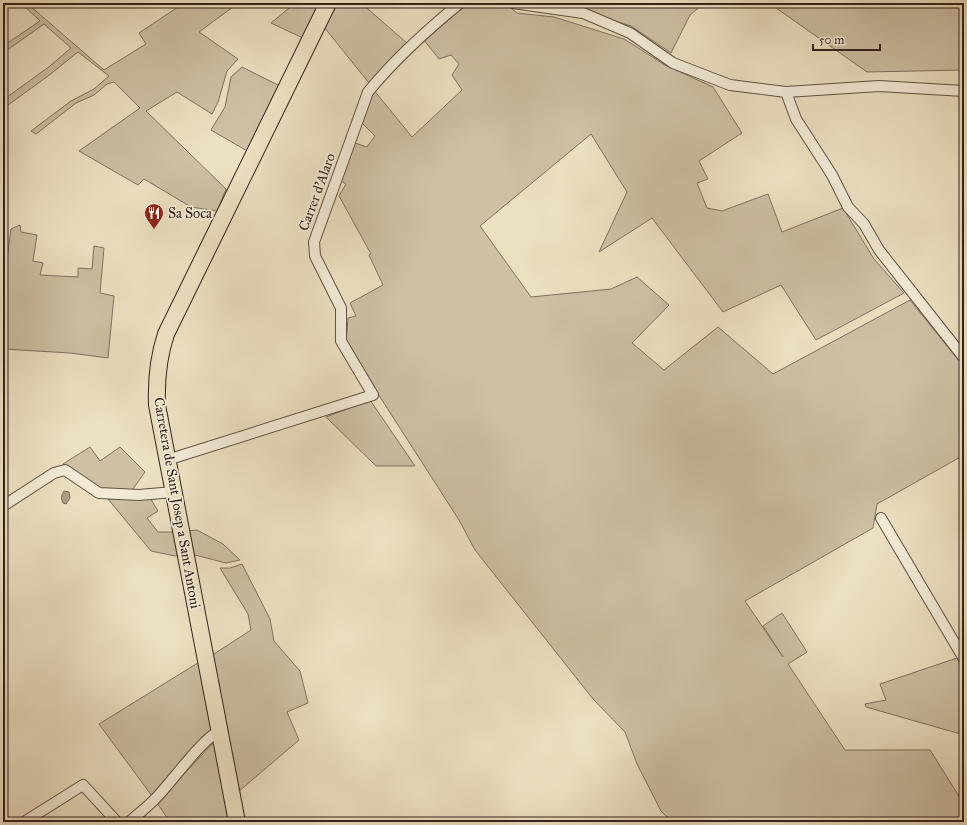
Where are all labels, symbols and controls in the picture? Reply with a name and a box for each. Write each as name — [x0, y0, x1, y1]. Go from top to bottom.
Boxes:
scale bar — [813, 26, 880, 52]
text: 50 m — [819, 33, 844, 47]
street label: Carrer d'Alaro — [295, 151, 339, 233]
restaurant icon: Sa Soca — [143, 202, 165, 230]
place label: Sa Soca — [168, 205, 212, 222]
street label: Carretera de Sant Josep a Sant Antoni — [149, 396, 204, 610]

